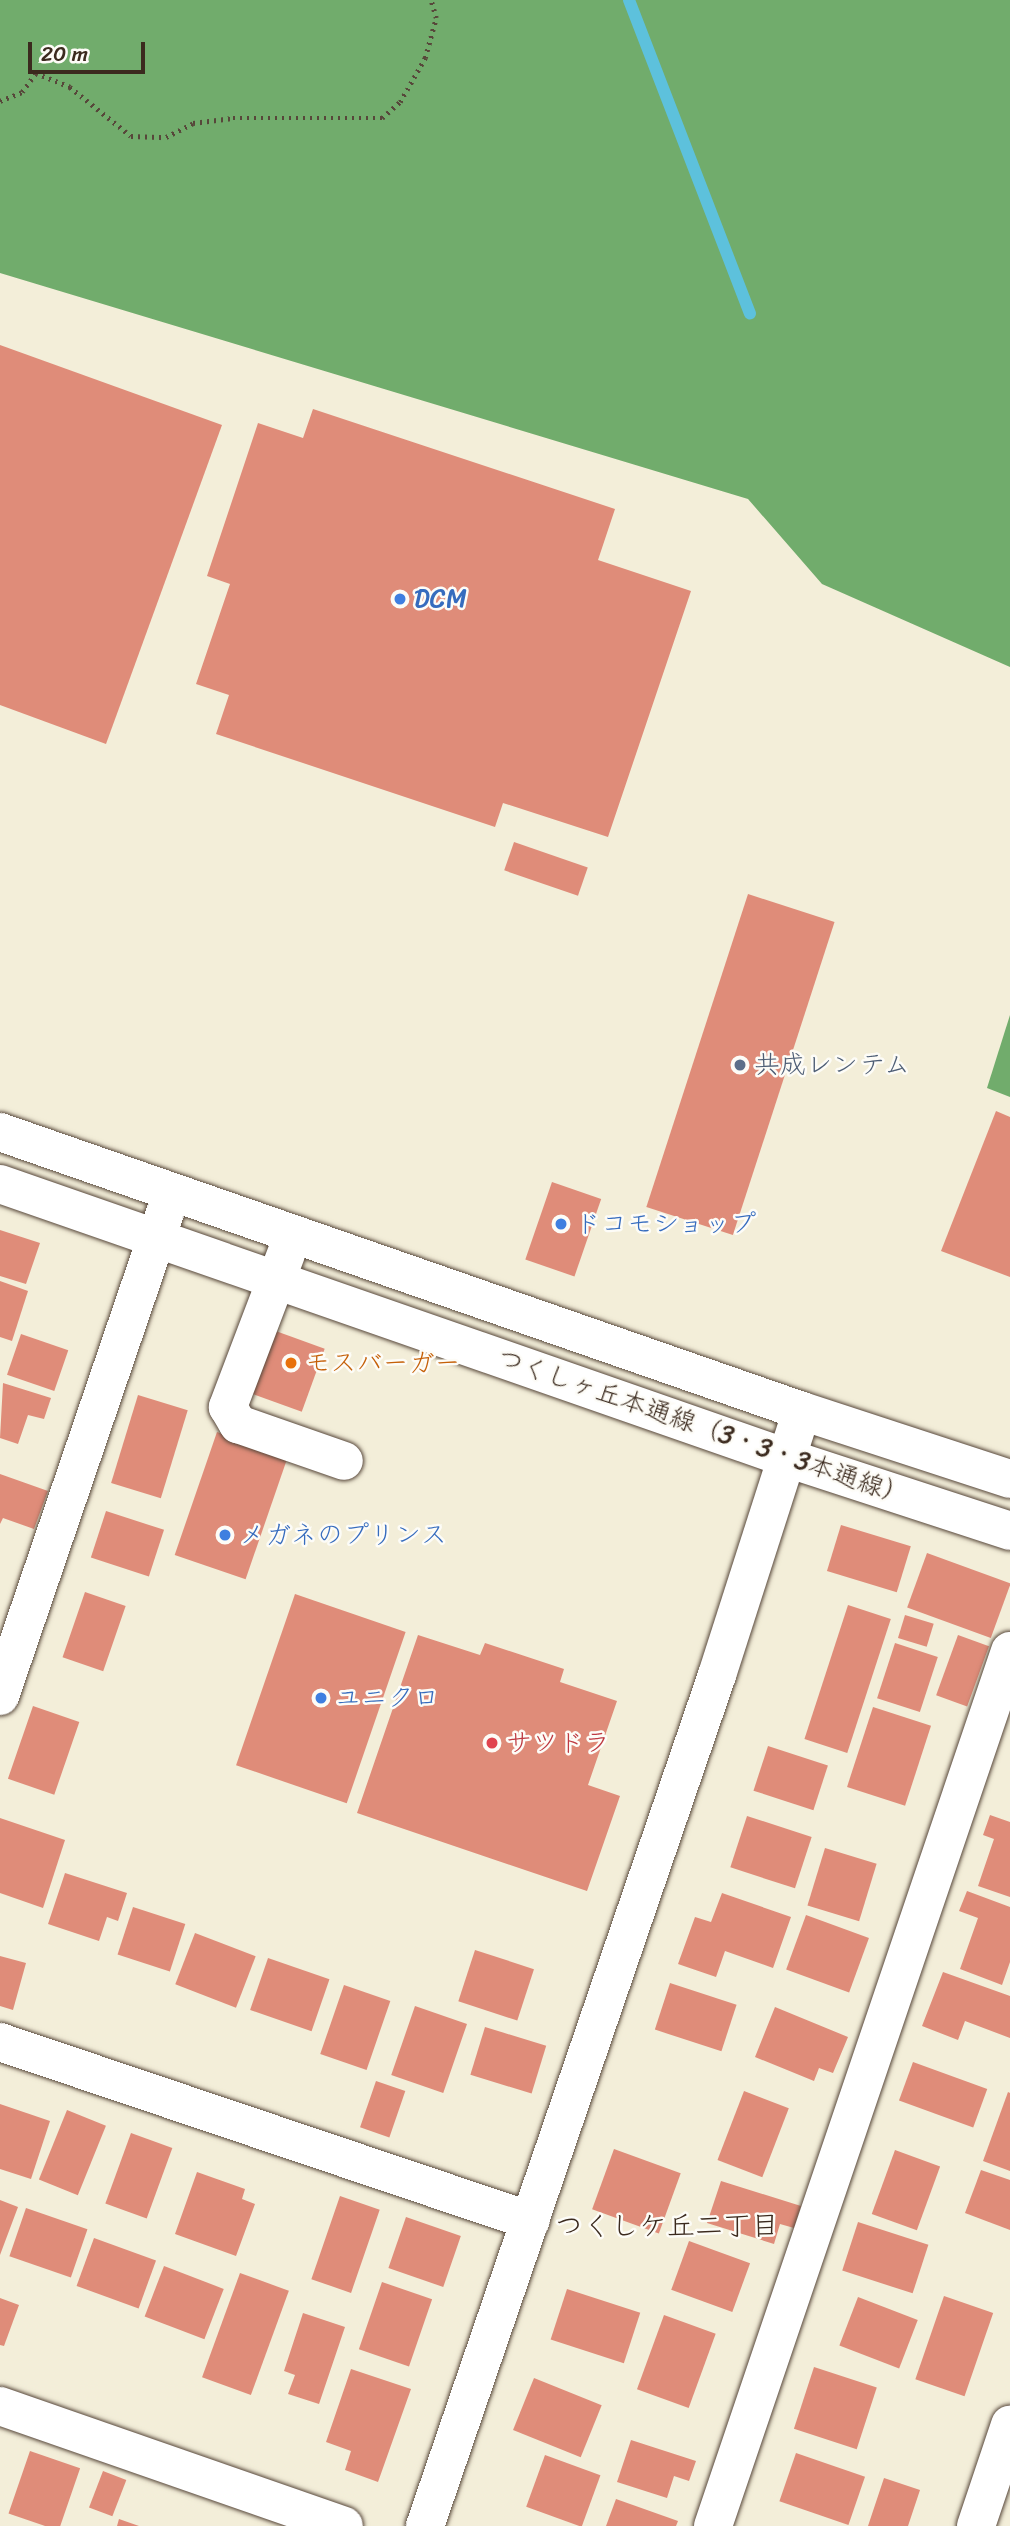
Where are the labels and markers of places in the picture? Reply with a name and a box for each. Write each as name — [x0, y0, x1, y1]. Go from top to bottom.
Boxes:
place label: DCM — [414, 583, 467, 615]
marker: DCM — [392, 591, 408, 607]
place label: 共成レンテム — [754, 1049, 910, 1081]
marker: 共成レンテム — [732, 1057, 748, 1073]
place label: ドコモショップ — [575, 1208, 757, 1240]
marker: ドコモショップ — [553, 1216, 569, 1232]
place label: モスバーガー — [305, 1347, 461, 1379]
marker: モスバーガー — [283, 1355, 299, 1371]
place label: メガネのプリンス — [239, 1519, 447, 1551]
marker: メガネのプリンス — [217, 1527, 233, 1543]
place label: ユニクロ — [335, 1682, 439, 1714]
marker: ユニクロ — [313, 1690, 329, 1706]
place label: サツドラ — [506, 1727, 610, 1759]
marker: サツドラ — [484, 1735, 500, 1751]

